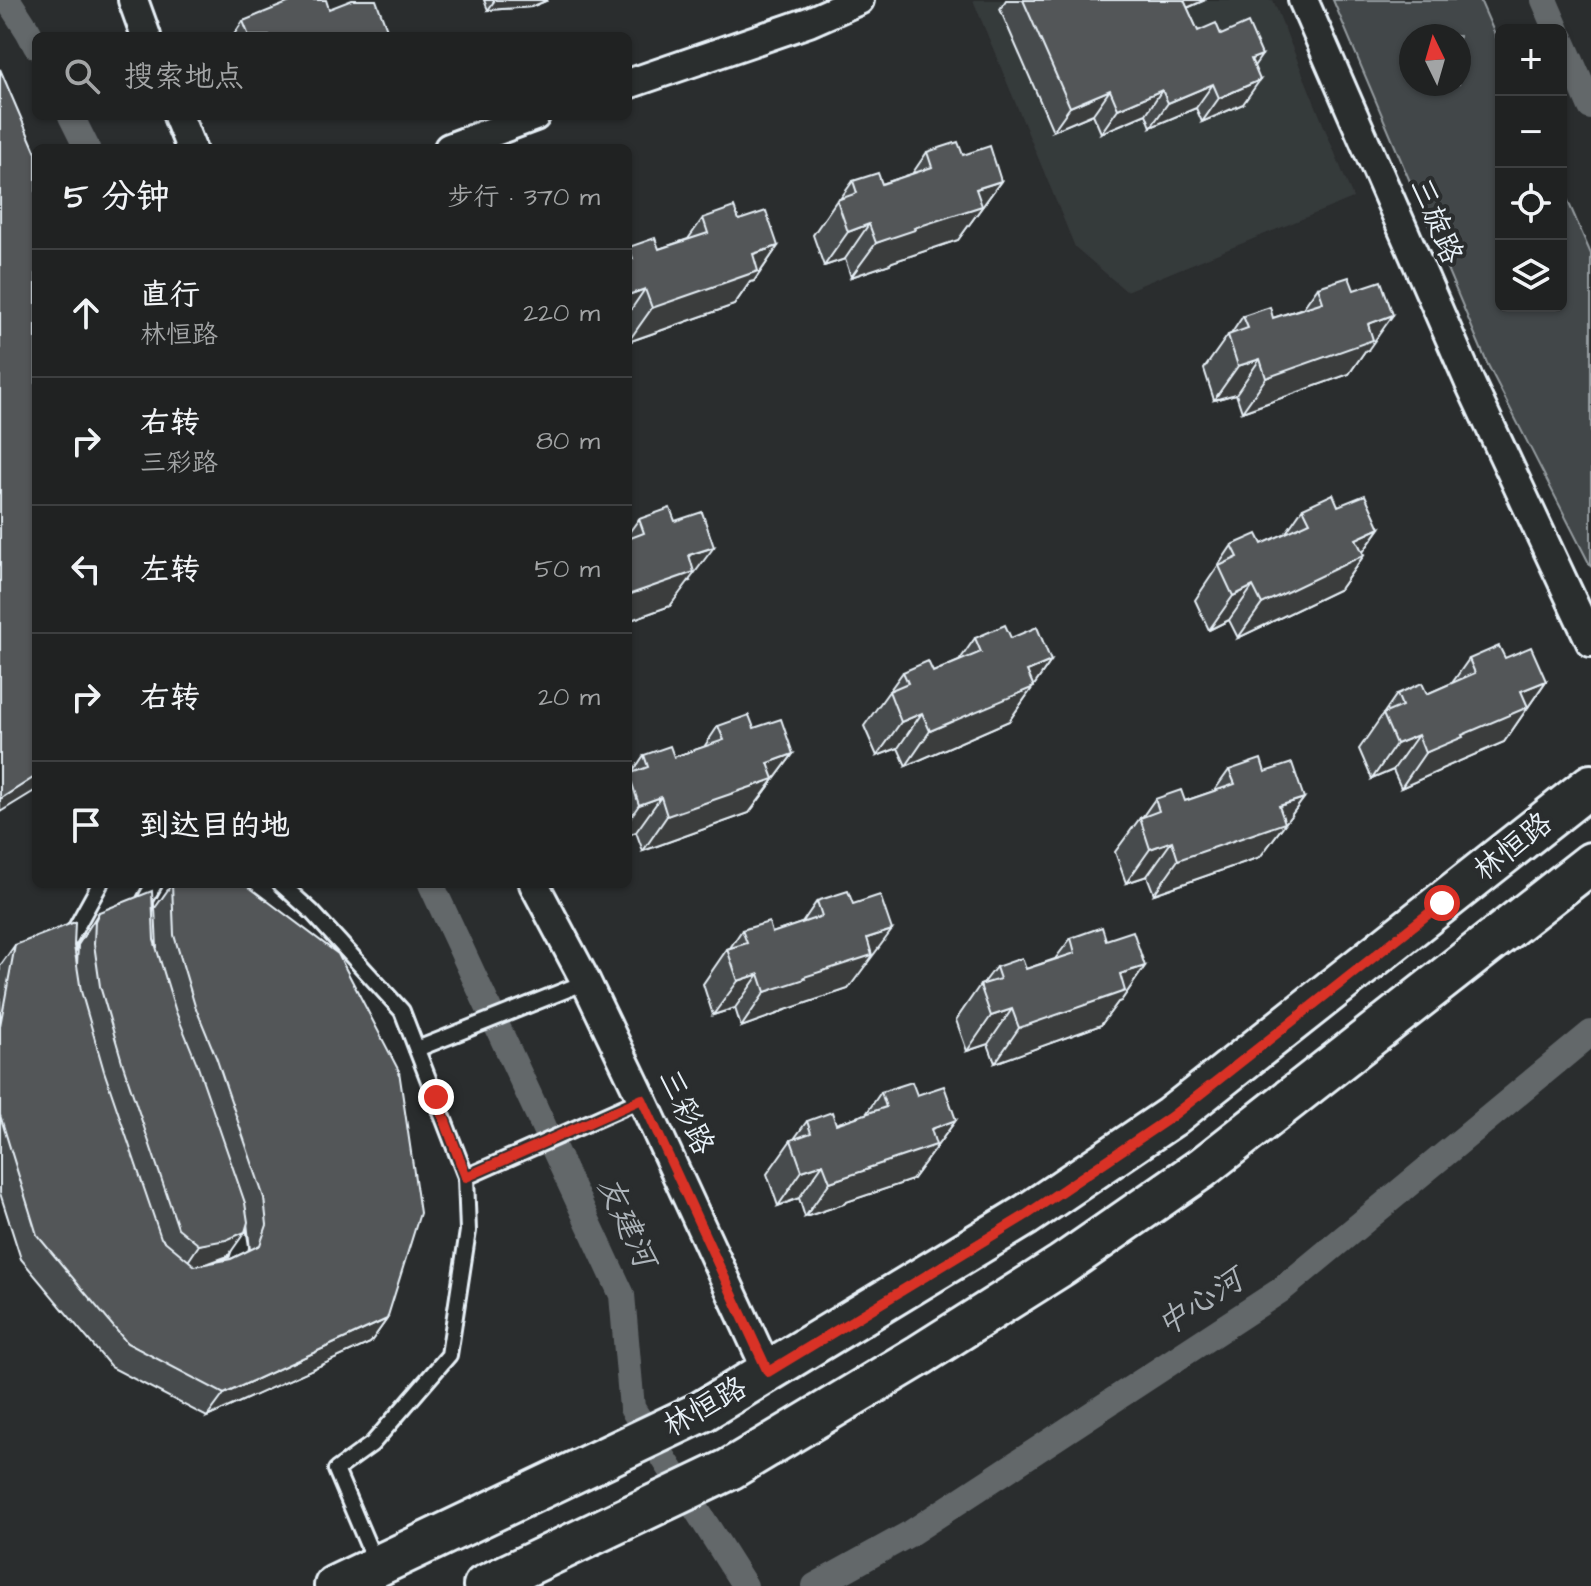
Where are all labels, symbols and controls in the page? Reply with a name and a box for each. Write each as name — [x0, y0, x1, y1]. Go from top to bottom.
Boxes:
north arrow — [1399, 24, 1471, 96]
map controls — [1495, 24, 1567, 312]
button: + — [1495, 24, 1567, 96]
search box — [32, 32, 632, 120]
icon: search — [60, 54, 104, 98]
text: 搜索地点 — [124, 56, 244, 98]
button: − — [1495, 96, 1567, 168]
button: locate — [1495, 168, 1567, 240]
street label: 三旋路 — [1399, 171, 1473, 271]
text: 5 分钟 — [64, 173, 170, 221]
text: 步行 · 370 m — [447, 179, 600, 215]
button: layers — [1495, 240, 1567, 312]
text: 直行 — [140, 274, 200, 316]
icon: ahead — [64, 291, 108, 335]
text: 220 m — [523, 295, 600, 331]
text: 林恒路 — [140, 317, 218, 353]
text: 右转 — [140, 402, 200, 444]
icon: right — [64, 419, 108, 463]
text: 80 m — [536, 423, 600, 459]
text: 三彩路 — [140, 445, 218, 481]
icon: left — [64, 547, 108, 591]
text: 左转 — [140, 549, 200, 591]
text: 50 m — [535, 551, 600, 587]
icon: right — [64, 675, 108, 719]
text: 右转 — [140, 677, 200, 719]
text: 20 m — [538, 679, 600, 715]
icon: arrive — [64, 803, 108, 847]
street label: 林恒路 — [1465, 803, 1561, 891]
text: 到达目的地 — [140, 805, 290, 847]
route start — [1424, 885, 1460, 921]
street label: 三彩路 — [648, 1062, 724, 1162]
route end — [418, 1079, 454, 1115]
water label: 友建河 — [585, 1169, 669, 1280]
water label: 中心河 — [1147, 1255, 1257, 1348]
street label: 林恒路 — [655, 1367, 755, 1447]

